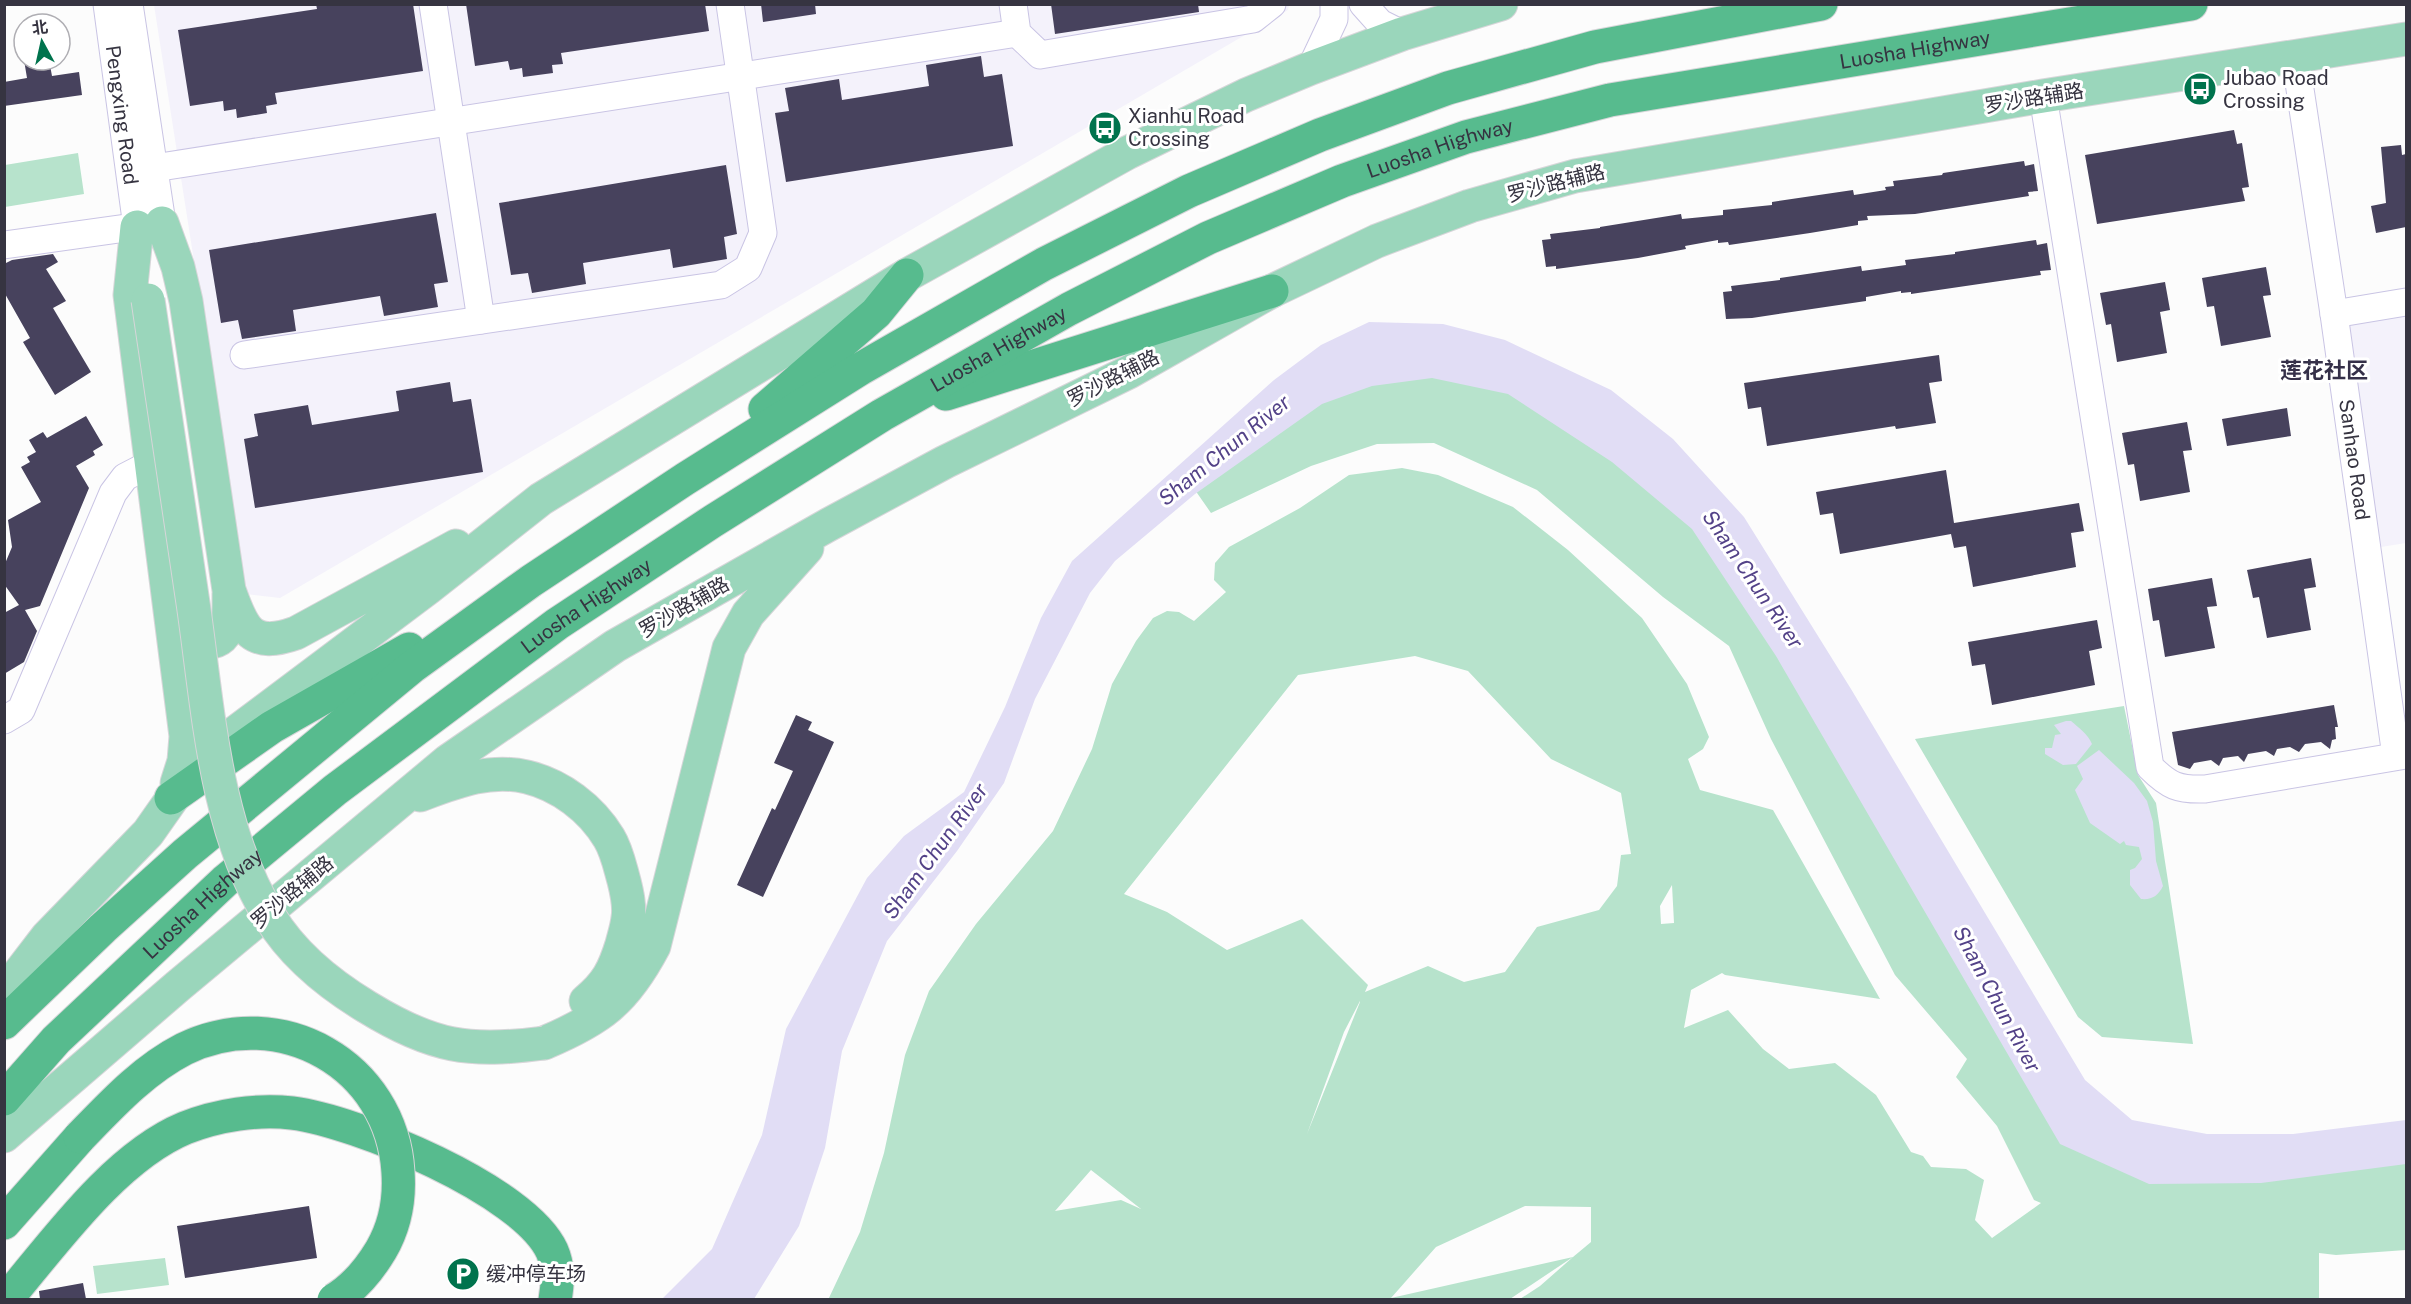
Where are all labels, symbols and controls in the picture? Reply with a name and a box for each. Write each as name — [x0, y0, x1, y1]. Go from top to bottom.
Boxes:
north arrow — [12, 12, 72, 72]
text: 北 — [31, 17, 49, 38]
street label: Luosha Highway — [1838, 25, 1992, 74]
street label: Pengxing Road — [101, 44, 143, 186]
place label: Jubao Road Crossing — [2223, 66, 2329, 113]
bus stop icon: Jubao Road Crossing — [2182, 71, 2218, 107]
street label: 罗沙路辅路 — [1983, 78, 2085, 118]
place label: Xianhu Road Crossing — [1128, 104, 1245, 151]
bus stop icon: Xianhu Road Crossing — [1087, 110, 1123, 146]
street label: Luosha Highway — [1363, 113, 1516, 183]
street label: 罗沙路辅路 — [1505, 159, 1607, 207]
street label: Luosha Highway — [926, 301, 1071, 397]
street label: 罗沙路辅路 — [1063, 345, 1163, 411]
district label: 莲花社区 — [2280, 357, 2368, 383]
water label: Sham Chun River — [1153, 389, 1296, 511]
street label: Sanhao Road — [2334, 398, 2375, 522]
water label: Sham Chun River — [1697, 505, 1809, 654]
street label: Luosha Highway — [516, 553, 656, 659]
street label: 罗沙路辅路 — [635, 572, 733, 642]
water label: Sham Chun River — [877, 777, 993, 924]
street label: Luosha Highway — [138, 843, 267, 964]
street label: 罗沙路辅路 — [246, 851, 338, 933]
water label: Sham Chun River — [1948, 922, 2047, 1077]
parking icon: 缓冲停车场 — [445, 1256, 481, 1292]
place label: 缓冲停车场 — [486, 1262, 586, 1286]

